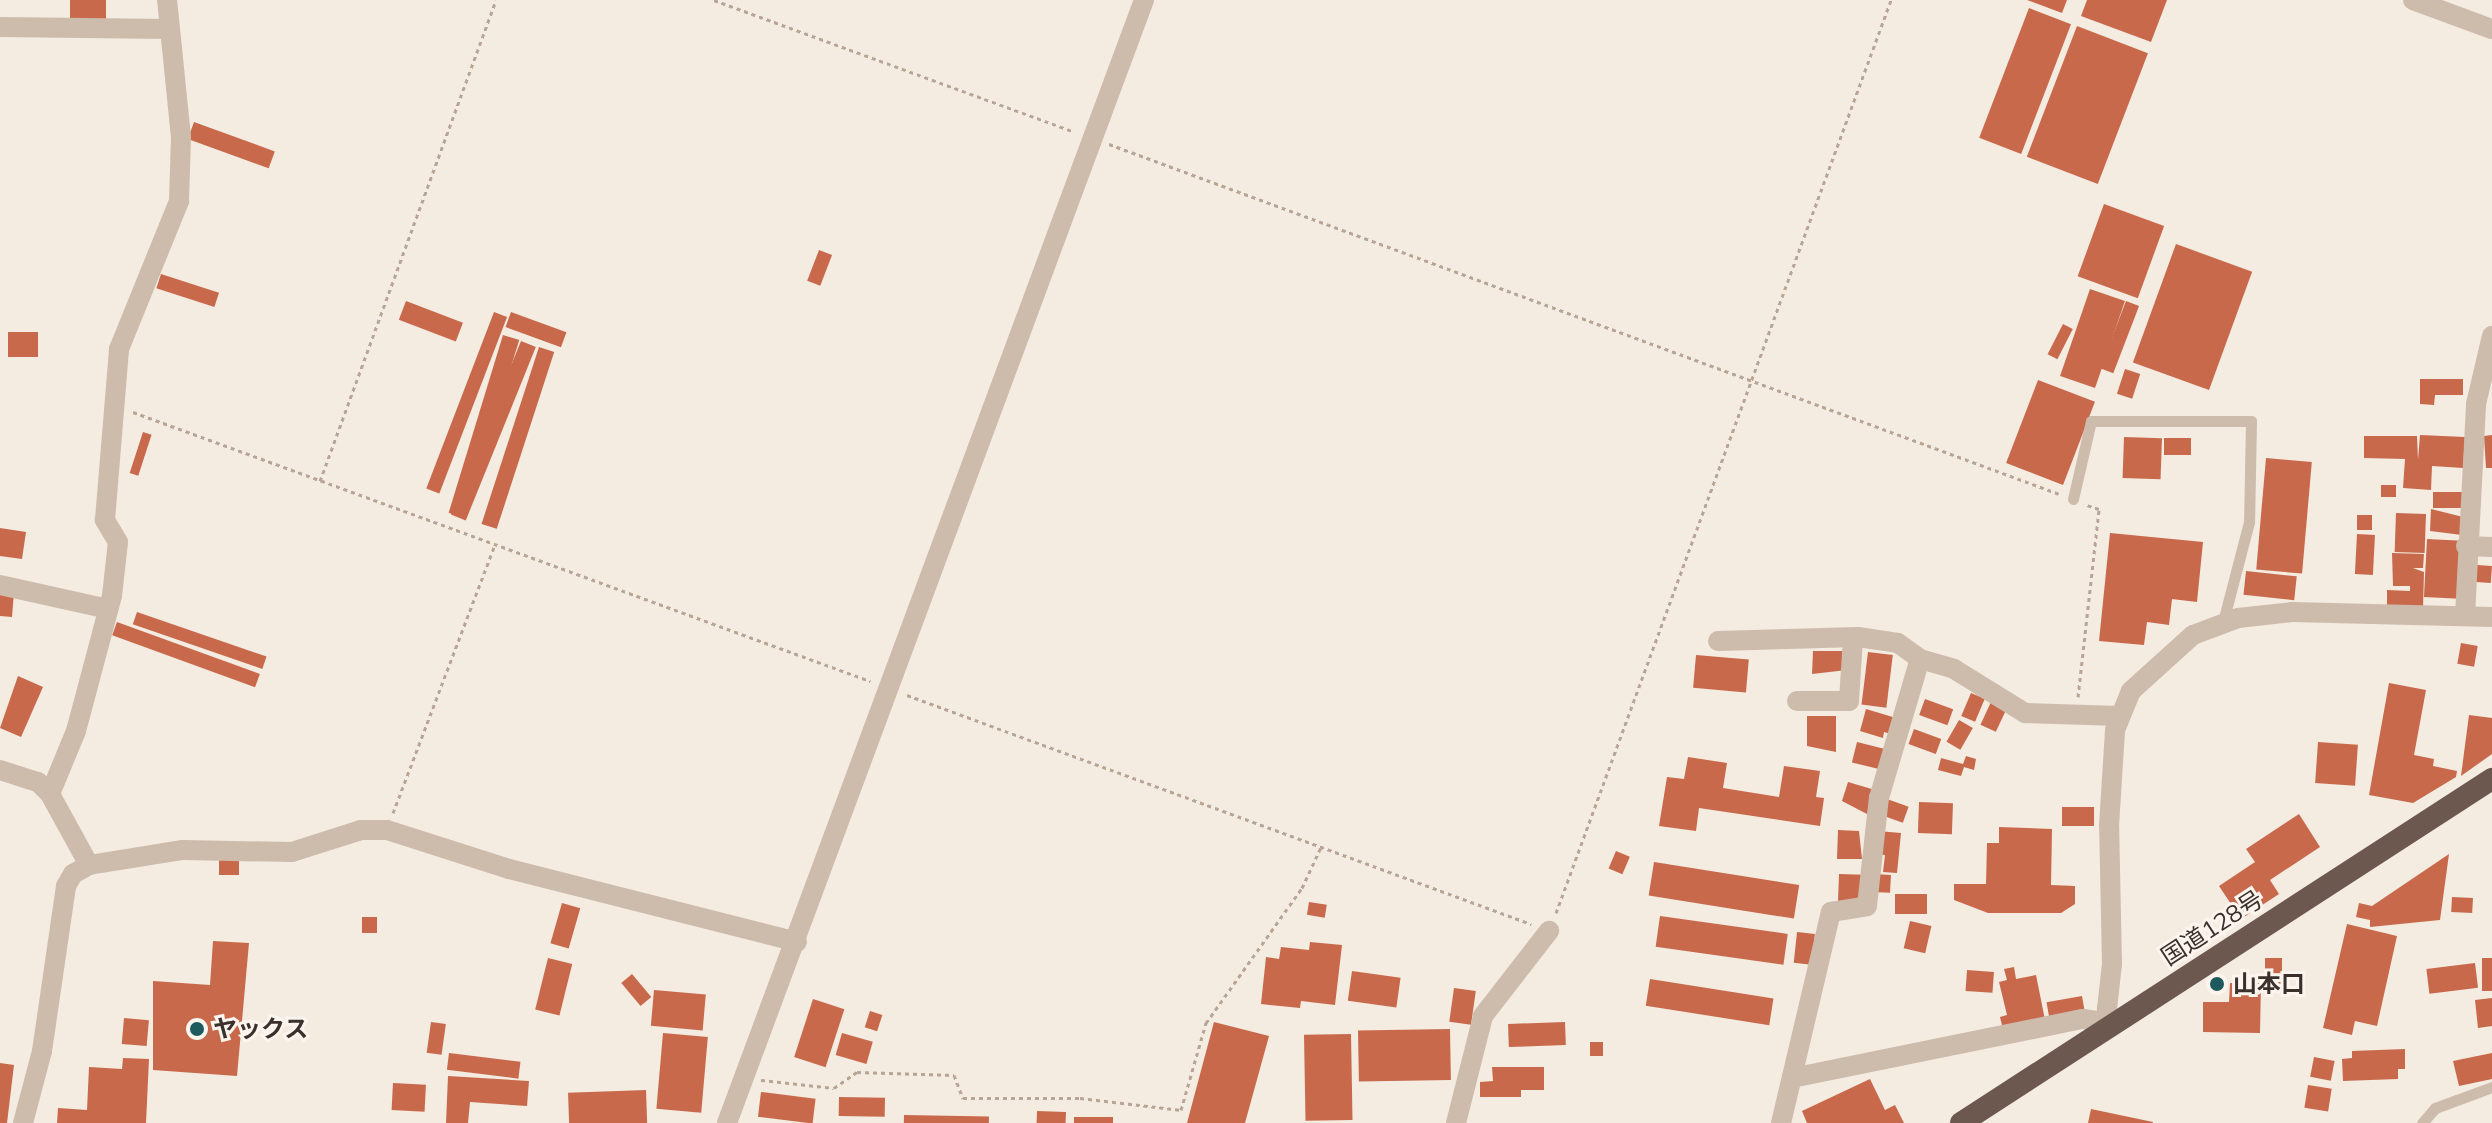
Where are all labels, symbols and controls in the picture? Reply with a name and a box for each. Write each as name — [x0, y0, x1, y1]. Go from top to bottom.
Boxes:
street label: 国道128号 — [2156, 885, 2268, 971]
place label: 山本口 — [2233, 970, 2305, 998]
marker: 山本口 — [2208, 975, 2226, 993]
place label: ヤックス — [213, 1015, 309, 1043]
marker: ヤックス — [188, 1020, 206, 1038]

